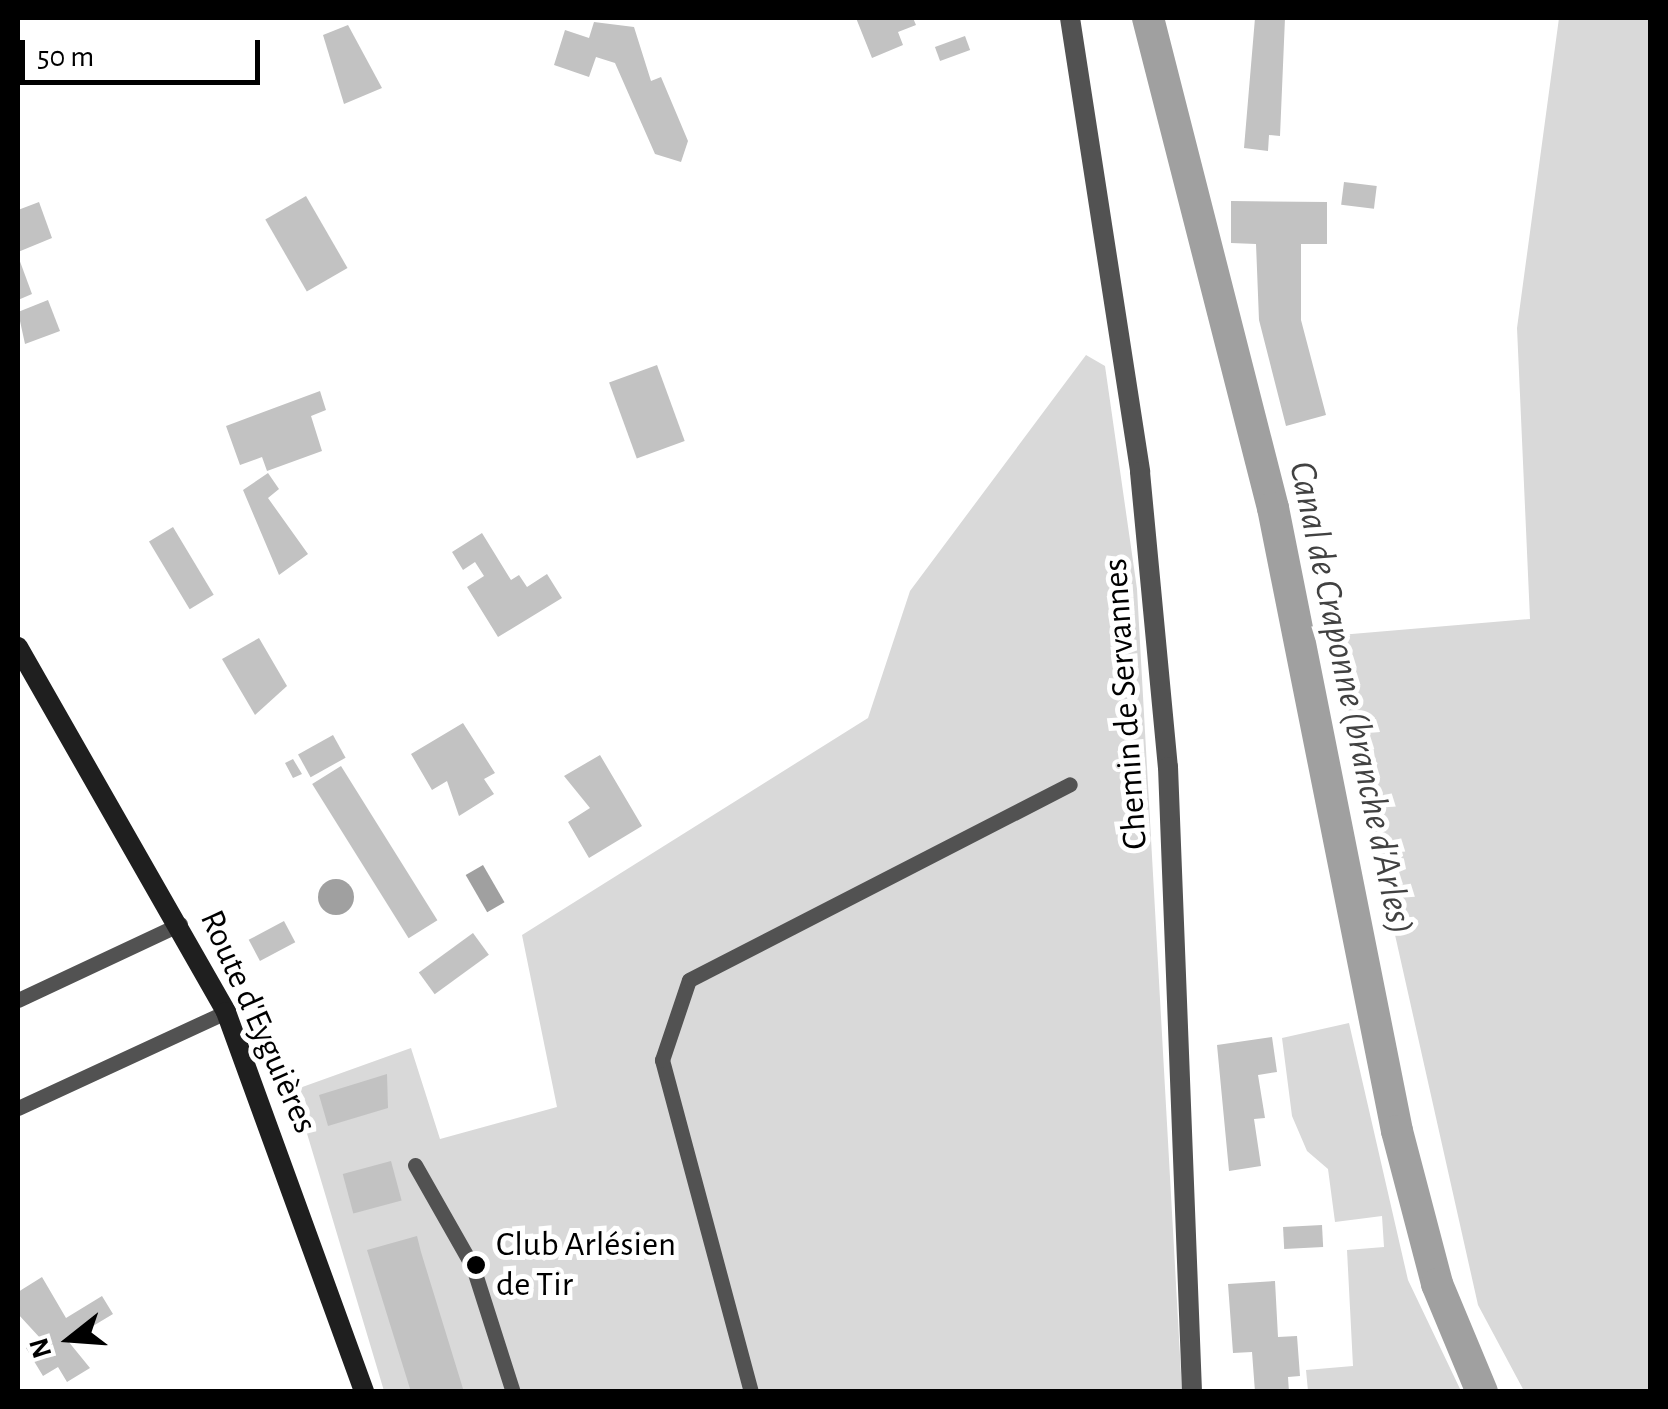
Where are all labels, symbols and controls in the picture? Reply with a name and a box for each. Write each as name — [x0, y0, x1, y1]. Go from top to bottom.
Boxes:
scale bar — [25, 20, 265, 82]
text: 50 m — [37, 42, 94, 72]
water label: Canal de Craponne (branche d'Arles) — [1278, 457, 1422, 939]
street label: Chemin de Servannes — [1095, 557, 1157, 851]
street label: Route d'Eyguières — [190, 904, 326, 1140]
place label: Club Arlésien de Tir — [496, 1224, 676, 1306]
marker: Club Arlésien de Tir — [465, 1254, 487, 1276]
north arrow — [20, 1289, 120, 1389]
text: N — [25, 1334, 58, 1361]

